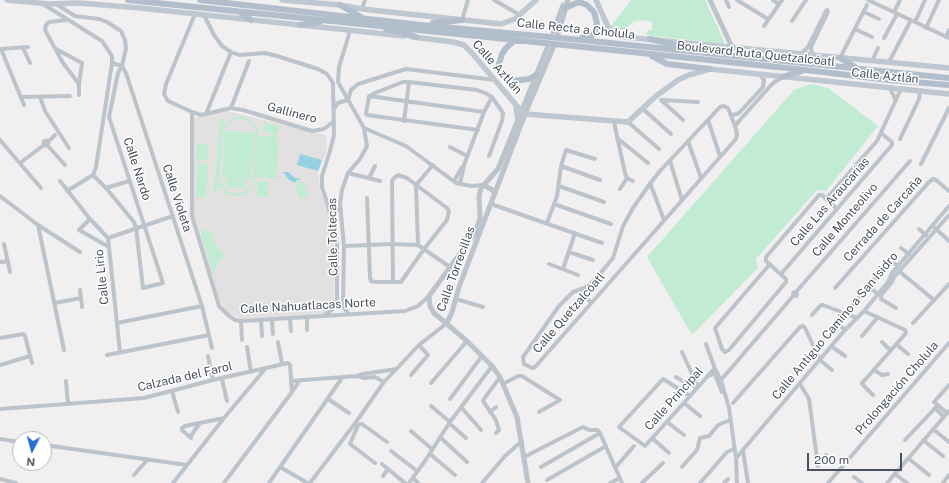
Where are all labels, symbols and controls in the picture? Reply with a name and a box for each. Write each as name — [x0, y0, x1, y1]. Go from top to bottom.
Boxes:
street label: Calle Recta a Cholula — [516, 16, 636, 42]
street label: Calle Aztlán — [469, 37, 525, 97]
street label: Boulevard Ruta Quetzalcóatl — [676, 39, 836, 69]
street label: Calle Aztlán — [851, 65, 919, 87]
street label: Gallinero — [266, 99, 318, 127]
street label: Calle Nardo — [120, 136, 154, 202]
street label: Calle Las Araucarias — [787, 154, 873, 250]
street label: Calle Violeta — [159, 162, 195, 234]
street label: Cerrada de Carcaña — [841, 173, 925, 265]
street label: Calle Monteolivo — [809, 180, 881, 260]
street label: Calle Toltecas — [325, 198, 341, 276]
street label: Calle Torrecillas — [434, 224, 478, 314]
street label: Calle Lirio — [92, 249, 112, 305]
street label: Calle Antiguo Camino a San Isidro — [769, 249, 901, 403]
street label: Calle Quetzalcóatl — [530, 270, 608, 356]
street label: Calle Nahuatlacas Norte — [240, 295, 376, 317]
street label: Prolongación Cholula — [853, 338, 941, 438]
street label: Calzada del Farol — [136, 359, 234, 395]
street label: Calle Principal — [642, 364, 706, 434]
north arrow — [12, 431, 52, 471]
scale bar — [809, 445, 904, 471]
text: 200 m — [814, 453, 849, 467]
text: N — [26, 456, 36, 468]

